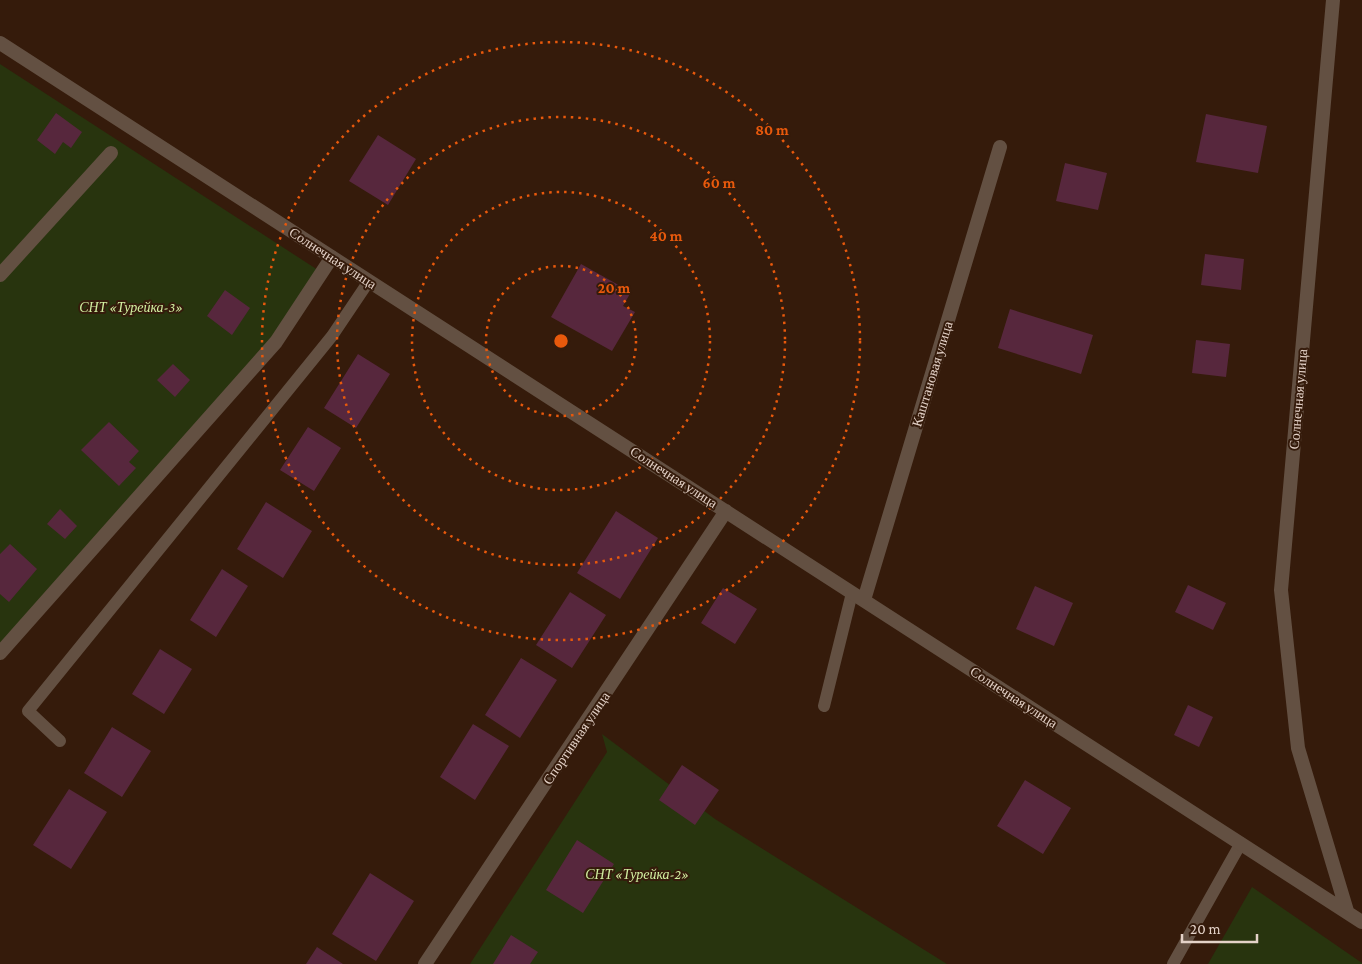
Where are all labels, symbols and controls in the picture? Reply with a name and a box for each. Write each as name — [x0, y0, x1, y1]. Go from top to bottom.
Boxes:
text: 80 m — [755, 122, 789, 138]
text: 60 m — [703, 175, 736, 191]
street label: Солнечная улица — [286, 224, 380, 293]
text: 40 m — [650, 228, 683, 244]
text: 20 m — [598, 280, 630, 296]
park label: СНТ «Турейка-3» — [79, 299, 183, 315]
street label: Каштановая улица — [908, 319, 956, 429]
centre of rings — [552, 332, 570, 350]
street label: Солнечная улица — [1286, 347, 1310, 450]
street label: Солнечная улица — [627, 443, 721, 512]
street label: Солнечная улица — [967, 663, 1061, 732]
street label: Спортивная улица — [539, 688, 613, 787]
park label: СНТ «Турейка-2» — [585, 866, 689, 882]
scale bar — [1182, 912, 1257, 944]
text: 20 m — [1190, 921, 1221, 937]

